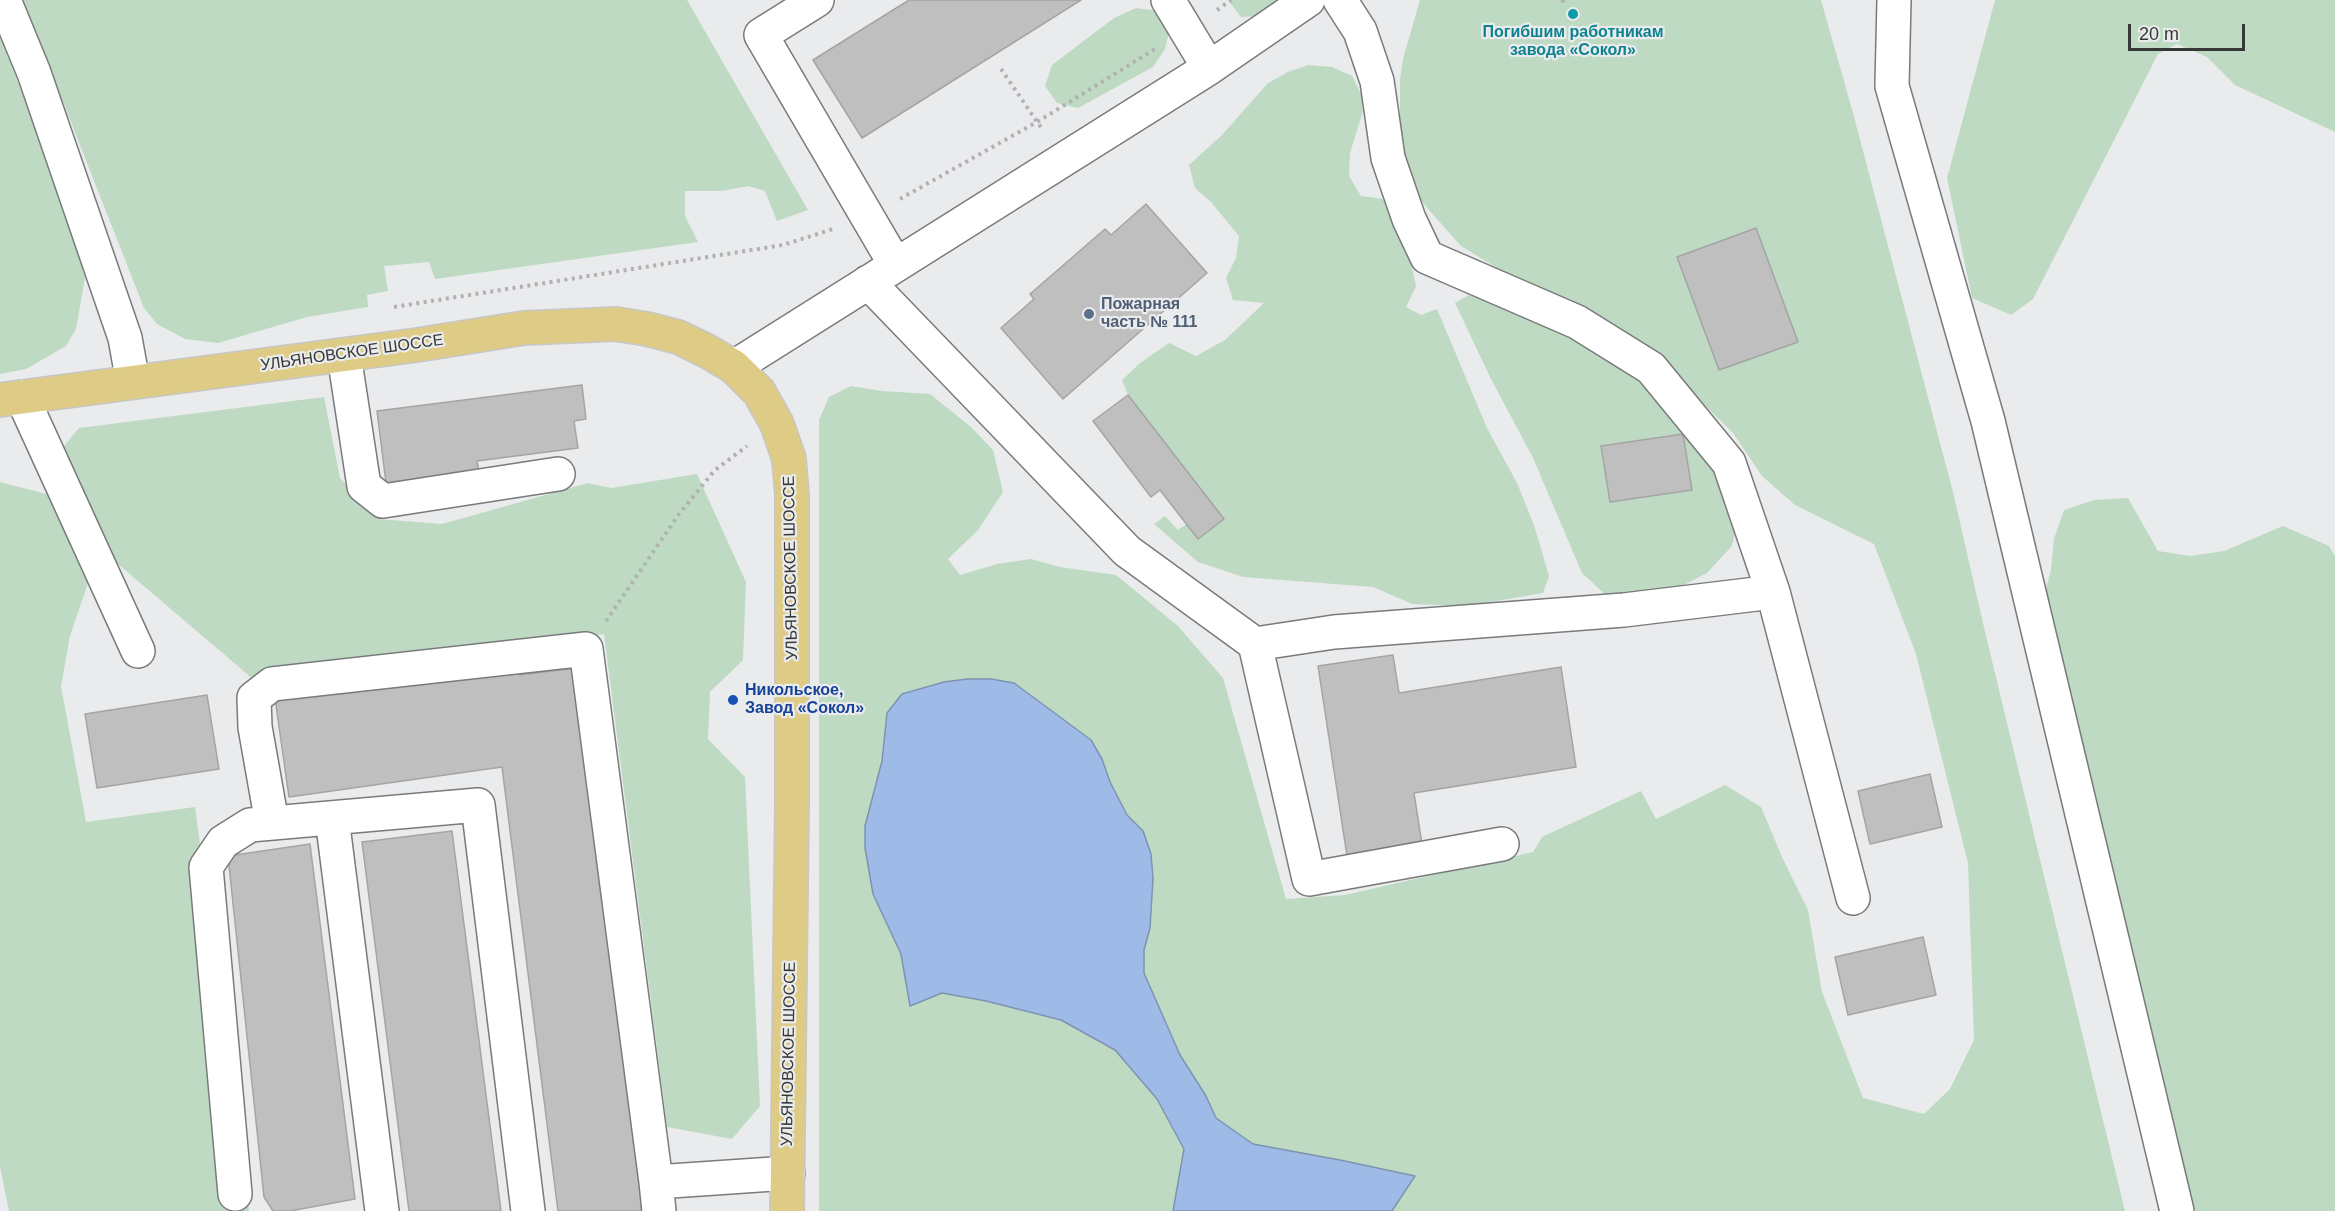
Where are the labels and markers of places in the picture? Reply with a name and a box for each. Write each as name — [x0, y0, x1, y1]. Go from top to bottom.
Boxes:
marker: Погибшим работникам завода «Сокол» — [1566, 7, 1580, 21]
place label: Погибшим работникам завода «Сокол» — [1482, 23, 1664, 61]
place label: Пожарная часть № 111 — [1101, 295, 1197, 333]
marker: Пожарная часть № 111 — [1082, 307, 1096, 321]
place label: Никольское, Завод «Сокол» — [745, 681, 864, 719]
marker: Никольское, Завод «Сокол» — [726, 693, 740, 707]

